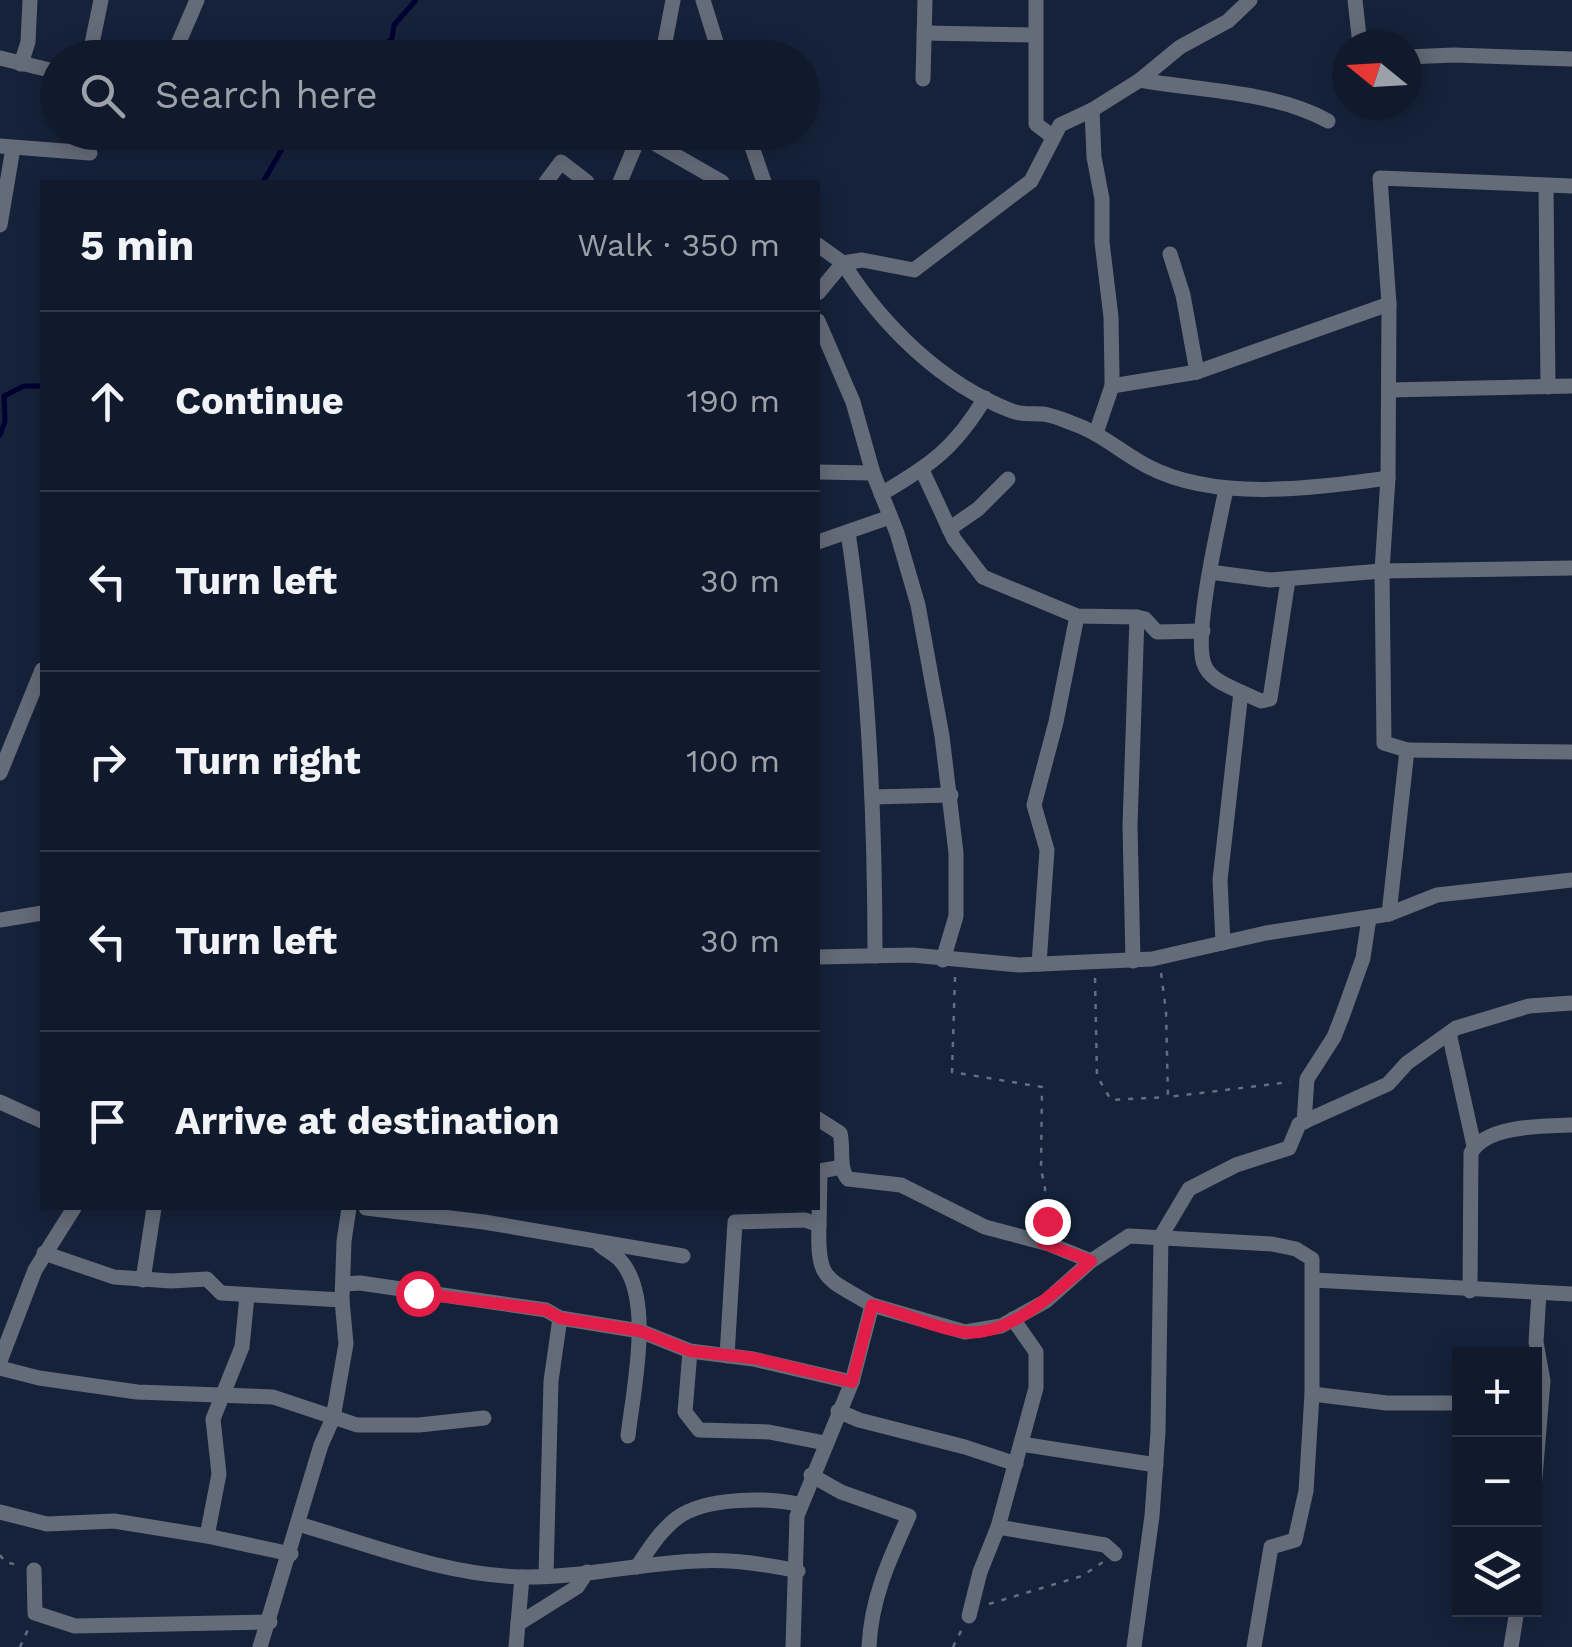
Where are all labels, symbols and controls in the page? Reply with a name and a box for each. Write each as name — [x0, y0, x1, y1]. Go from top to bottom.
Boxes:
north arrow — [1332, 30, 1422, 120]
search box — [40, 40, 820, 150]
icon: search — [75, 68, 130, 123]
text: Search here — [155, 73, 378, 117]
text: 5 min — [80, 221, 194, 270]
text: Walk · 350 m — [578, 226, 780, 264]
icon: ahead — [80, 374, 135, 429]
text: Continue — [175, 379, 344, 423]
text: 190 m — [686, 382, 780, 420]
icon: left — [80, 554, 135, 609]
text: Turn left — [175, 559, 337, 603]
text: 30 m — [700, 562, 780, 600]
icon: right — [80, 734, 135, 789]
text: Turn right — [175, 739, 361, 783]
text: 100 m — [686, 742, 780, 780]
icon: left — [80, 914, 135, 969]
text: Turn left — [175, 919, 337, 963]
text: 30 m — [700, 922, 780, 960]
icon: arrive — [80, 1094, 135, 1149]
text: Arrive at destination — [175, 1099, 560, 1143]
route end — [1025, 1199, 1071, 1245]
route start — [396, 1271, 442, 1317]
map controls — [1452, 1347, 1542, 1617]
button: + — [1452, 1347, 1542, 1437]
button: − — [1452, 1437, 1542, 1527]
button: layers — [1452, 1527, 1542, 1617]

